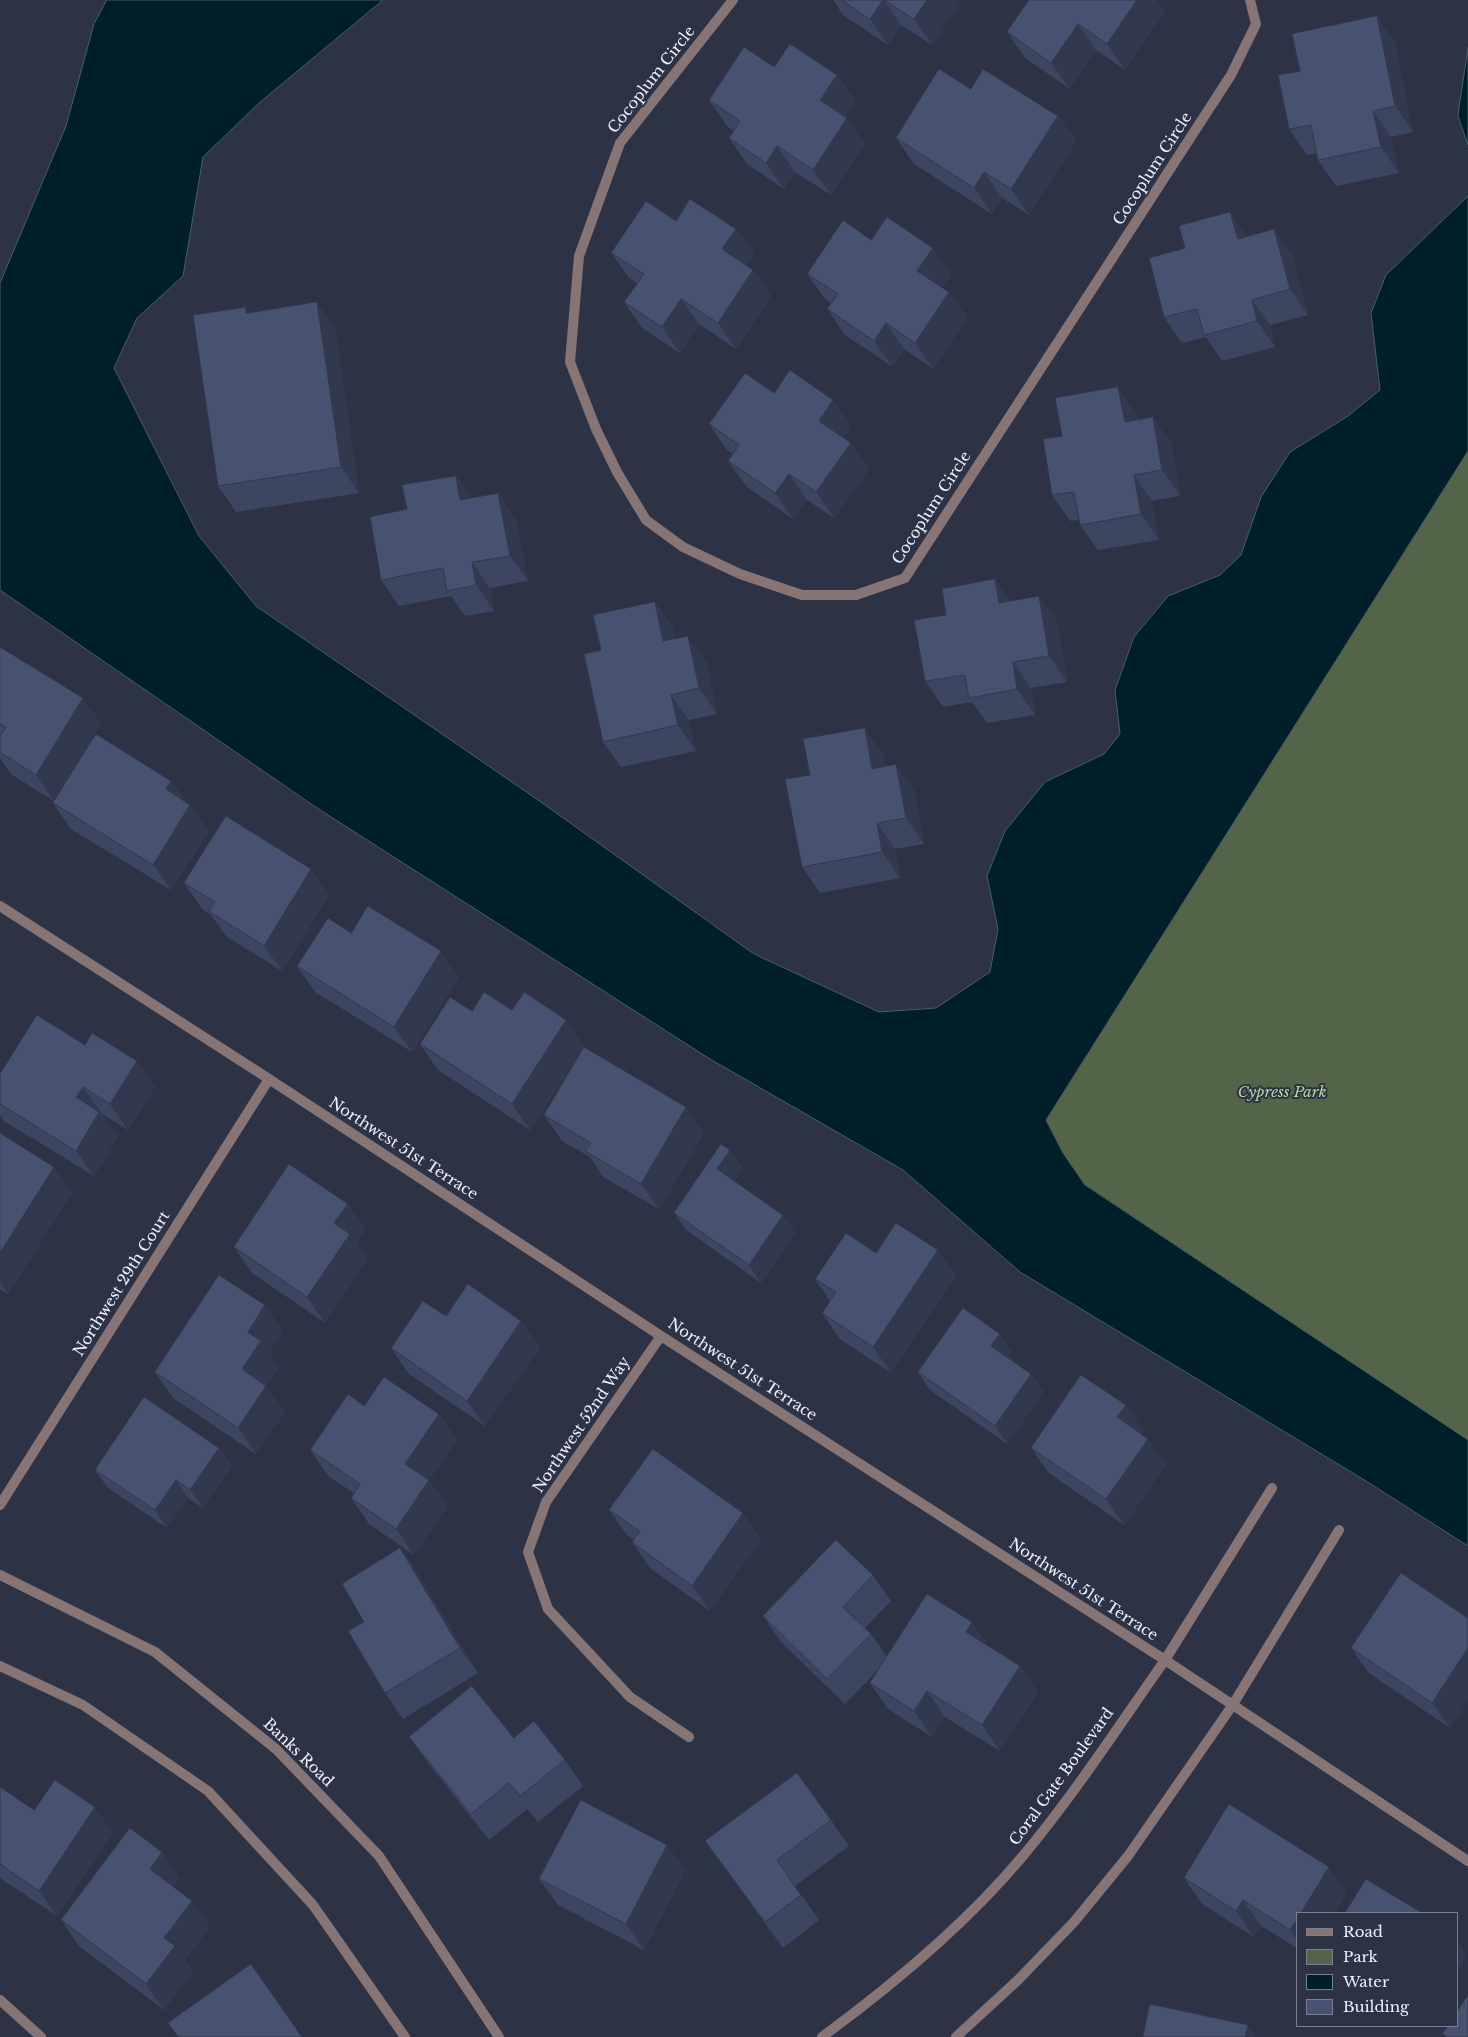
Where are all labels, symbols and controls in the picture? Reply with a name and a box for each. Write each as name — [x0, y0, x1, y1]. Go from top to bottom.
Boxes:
street label: Cocoplum Circle — [605, 23, 699, 137]
street label: Cocoplum Circle — [1110, 109, 1196, 229]
street label: Cocoplum Circle — [889, 448, 975, 568]
park label: Cypress Park — [1238, 1084, 1326, 1102]
street label: Northwest 51st Terrace — [325, 1094, 481, 1204]
street label: Northwest 29th Court — [70, 1208, 174, 1360]
street label: Northwest 51st Terrace — [664, 1315, 820, 1425]
street label: Northwest 52nd Way — [530, 1354, 634, 1496]
street label: Northwest 51st Terrace — [1005, 1535, 1161, 1645]
street label: Coral Gate Boulevard — [1006, 1705, 1118, 1849]
street label: Banks Road — [259, 1715, 337, 1791]
legend — [1296, 1912, 1458, 2027]
text: Road — [1343, 1922, 1383, 1941]
text: Park — [1343, 1947, 1378, 1966]
text: Water — [1343, 1972, 1389, 1991]
text: Building — [1343, 1997, 1409, 2016]

